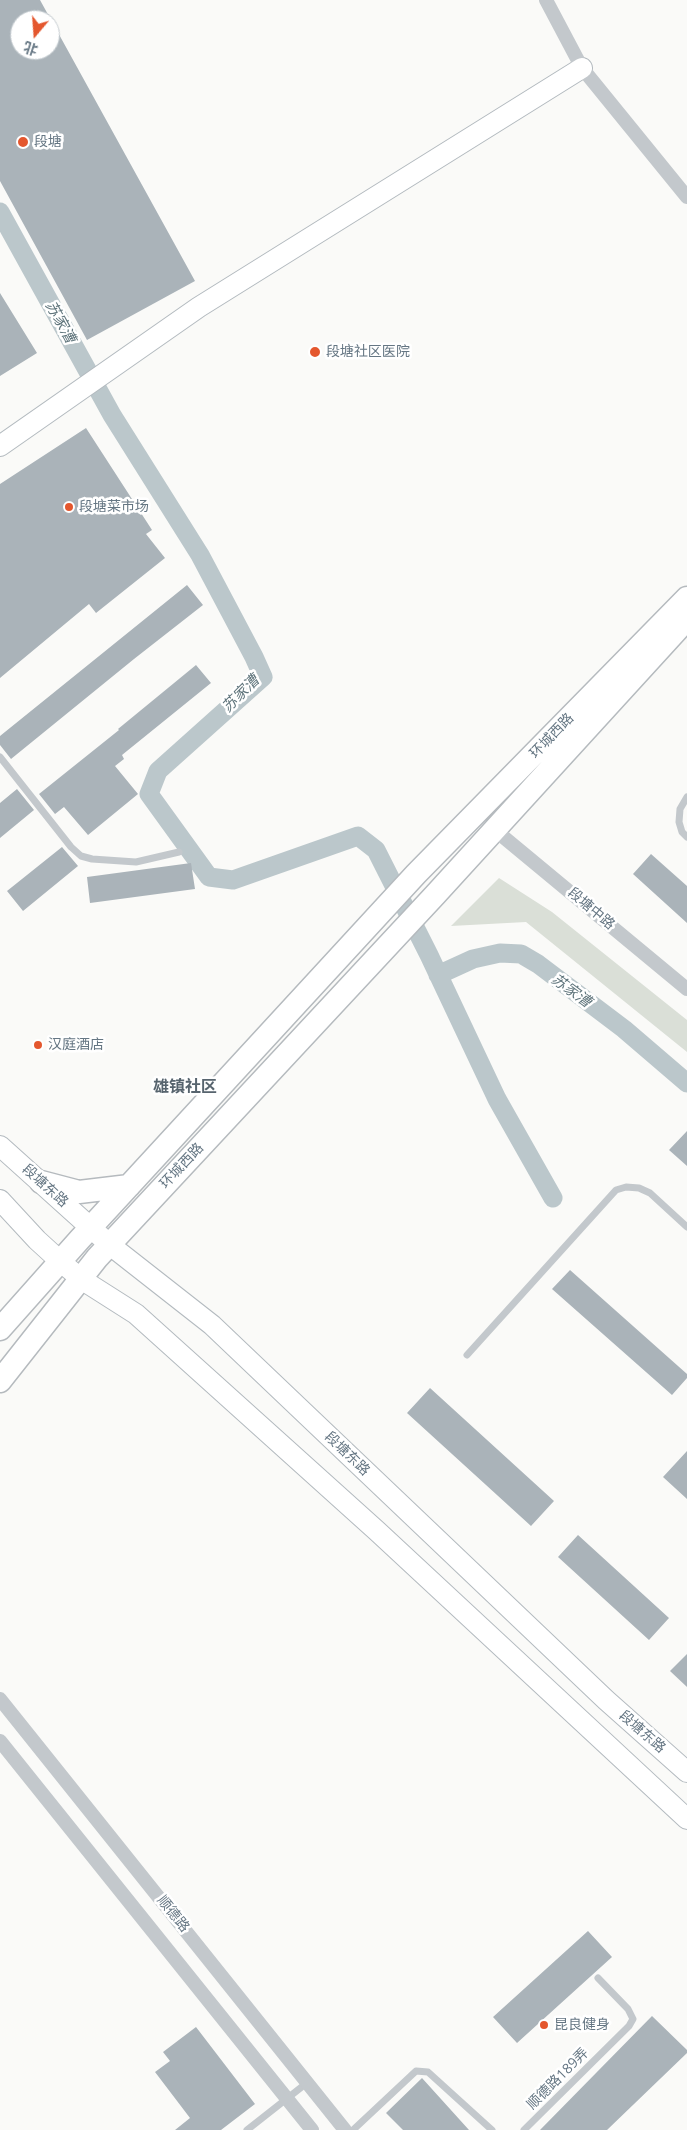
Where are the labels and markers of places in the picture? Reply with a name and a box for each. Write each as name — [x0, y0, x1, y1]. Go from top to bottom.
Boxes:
place label: 段塘 — [34, 134, 62, 150]
marker: 段塘 — [16, 135, 30, 149]
place label: 段塘社区医院 — [326, 344, 410, 360]
marker: 段塘社区医院 — [308, 345, 322, 359]
place label: 段塘菜市场 — [79, 499, 149, 515]
marker: 段塘菜市场 — [63, 501, 75, 513]
place label: 汉庭酒店 — [48, 1037, 104, 1053]
marker: 汉庭酒店 — [32, 1039, 44, 1051]
place label: 昆良健身 — [554, 2017, 610, 2033]
marker: 昆良健身 — [538, 2019, 550, 2031]

